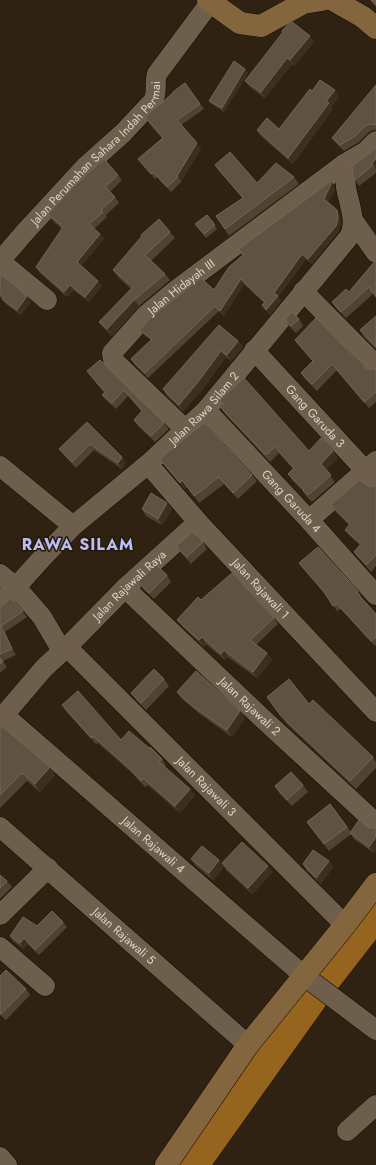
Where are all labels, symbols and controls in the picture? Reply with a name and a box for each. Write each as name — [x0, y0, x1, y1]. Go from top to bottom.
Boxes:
street label: Jalan Perumahan Sahara Indah Permai — [25, 81, 165, 231]
street label: Jalan Hidayah III — [142, 255, 219, 320]
street label: Jalan Rawa Silam 2 — [163, 368, 243, 451]
street label: Gang Garuda 3 — [281, 381, 349, 452]
street label: Gang Garuda 4 — [257, 466, 325, 537]
district label: RAWA SILAM — [22, 533, 134, 556]
street label: Jalan Rajawali Raya — [87, 546, 170, 626]
street label: Jalan Rajawali 1 — [226, 553, 293, 623]
street label: Jalan Rajawali 2 — [214, 671, 285, 740]
street label: Jalan Rajawali 3 — [171, 751, 241, 821]
street label: Jalan Rajawali 4 — [116, 811, 189, 878]
street label: Jalan Rajawali 5 — [87, 902, 160, 969]

